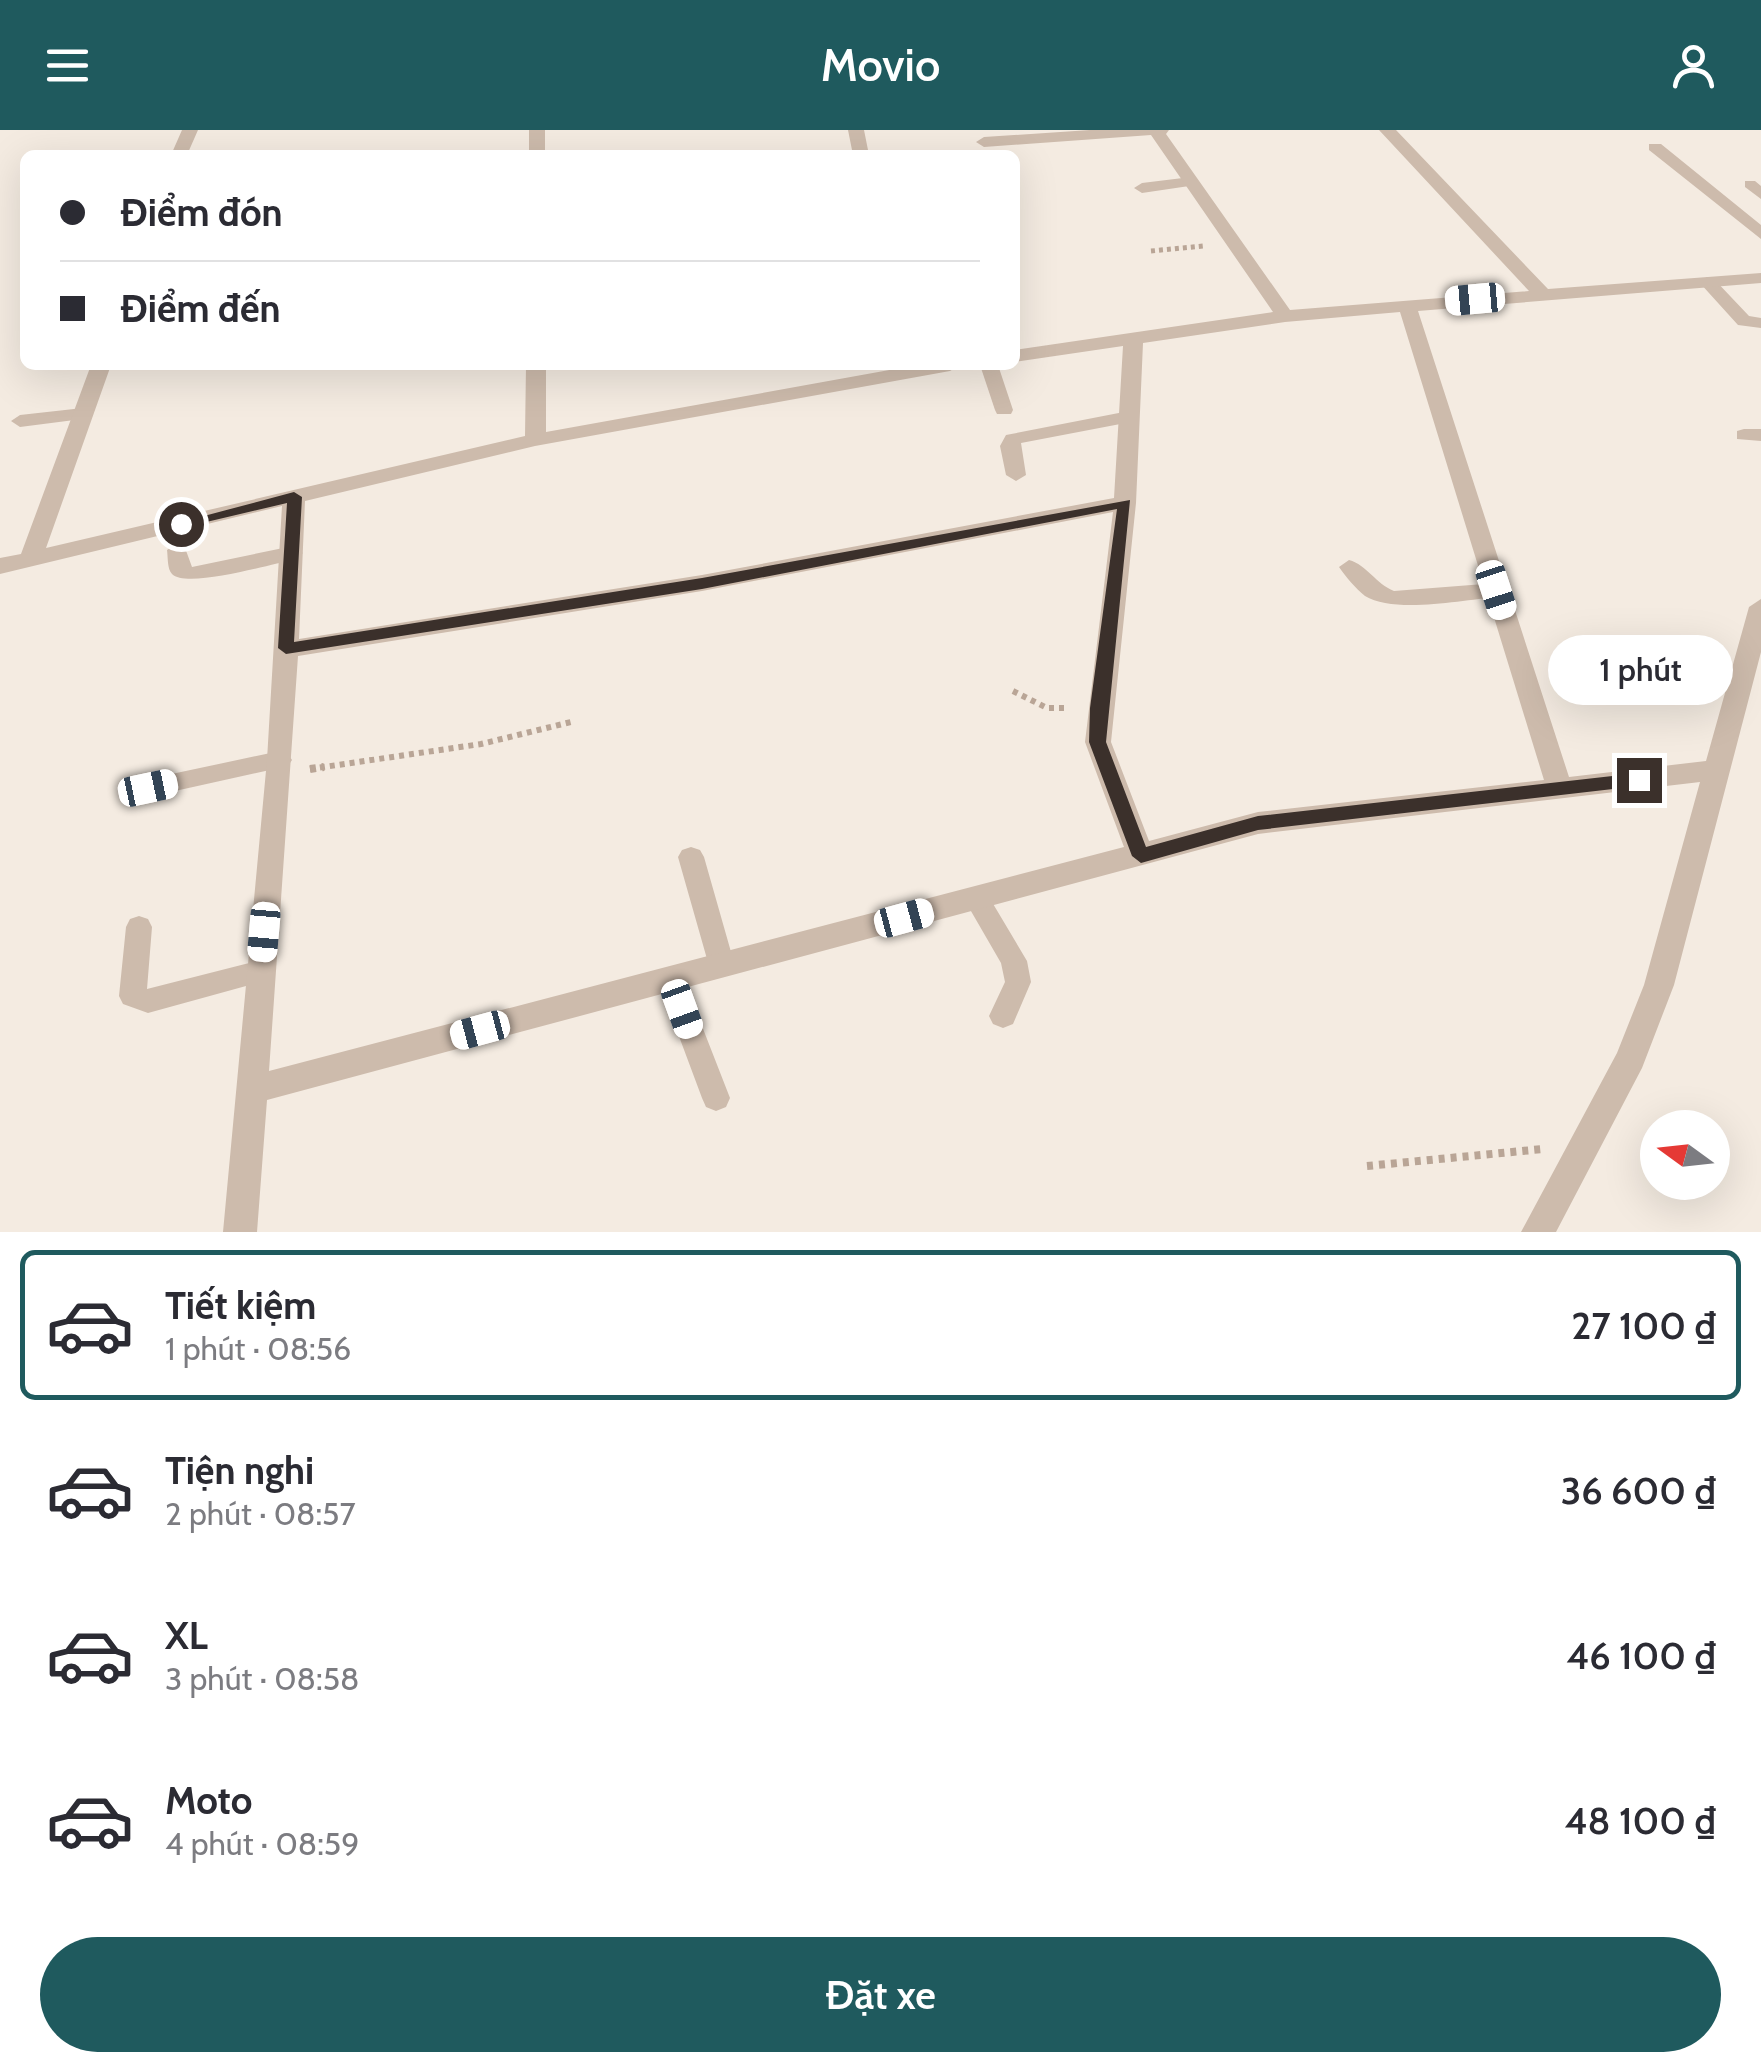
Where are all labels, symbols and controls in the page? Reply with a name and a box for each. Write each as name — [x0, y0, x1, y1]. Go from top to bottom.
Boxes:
icon: menu — [40, 38, 95, 93]
text: Movio — [821, 38, 940, 92]
icon: person — [1666, 38, 1721, 93]
text: Điểm đón — [120, 189, 283, 236]
car — [1444, 281, 1506, 317]
text: Điểm đến — [120, 285, 280, 332]
route start — [159, 502, 204, 547]
car — [1472, 557, 1520, 623]
callout: 1 phút — [1546, 635, 1732, 705]
text: 1 phút — [1599, 650, 1682, 689]
route end — [1617, 758, 1662, 803]
car — [116, 767, 180, 809]
car — [871, 896, 937, 940]
car — [246, 901, 282, 963]
car — [658, 976, 706, 1042]
car — [447, 1008, 513, 1052]
north arrow — [1640, 1110, 1730, 1200]
map controls — [1640, 1110, 1730, 1200]
icon: car — [45, 1280, 135, 1370]
text: Tiết kiệm — [165, 1282, 316, 1329]
text: 27 100 ₫ — [1571, 1302, 1716, 1349]
text: 1 phút · 08:56 — [165, 1329, 351, 1368]
icon: car — [45, 1445, 135, 1535]
text: Tiện nghi — [165, 1447, 314, 1494]
text: 36 600 ₫ — [1561, 1467, 1716, 1514]
text: 2 phút · 08:57 — [165, 1494, 356, 1533]
icon: car — [45, 1610, 135, 1700]
text: XL — [165, 1612, 208, 1659]
text: 46 100 ₫ — [1566, 1632, 1716, 1679]
text: 3 phút · 08:58 — [165, 1659, 359, 1698]
icon: car — [45, 1775, 135, 1865]
text: Moto — [165, 1777, 252, 1824]
text: 48 100 ₫ — [1565, 1797, 1716, 1844]
text: 4 phút · 08:59 — [165, 1824, 359, 1863]
button: Đặt xe — [40, 1937, 1721, 2052]

